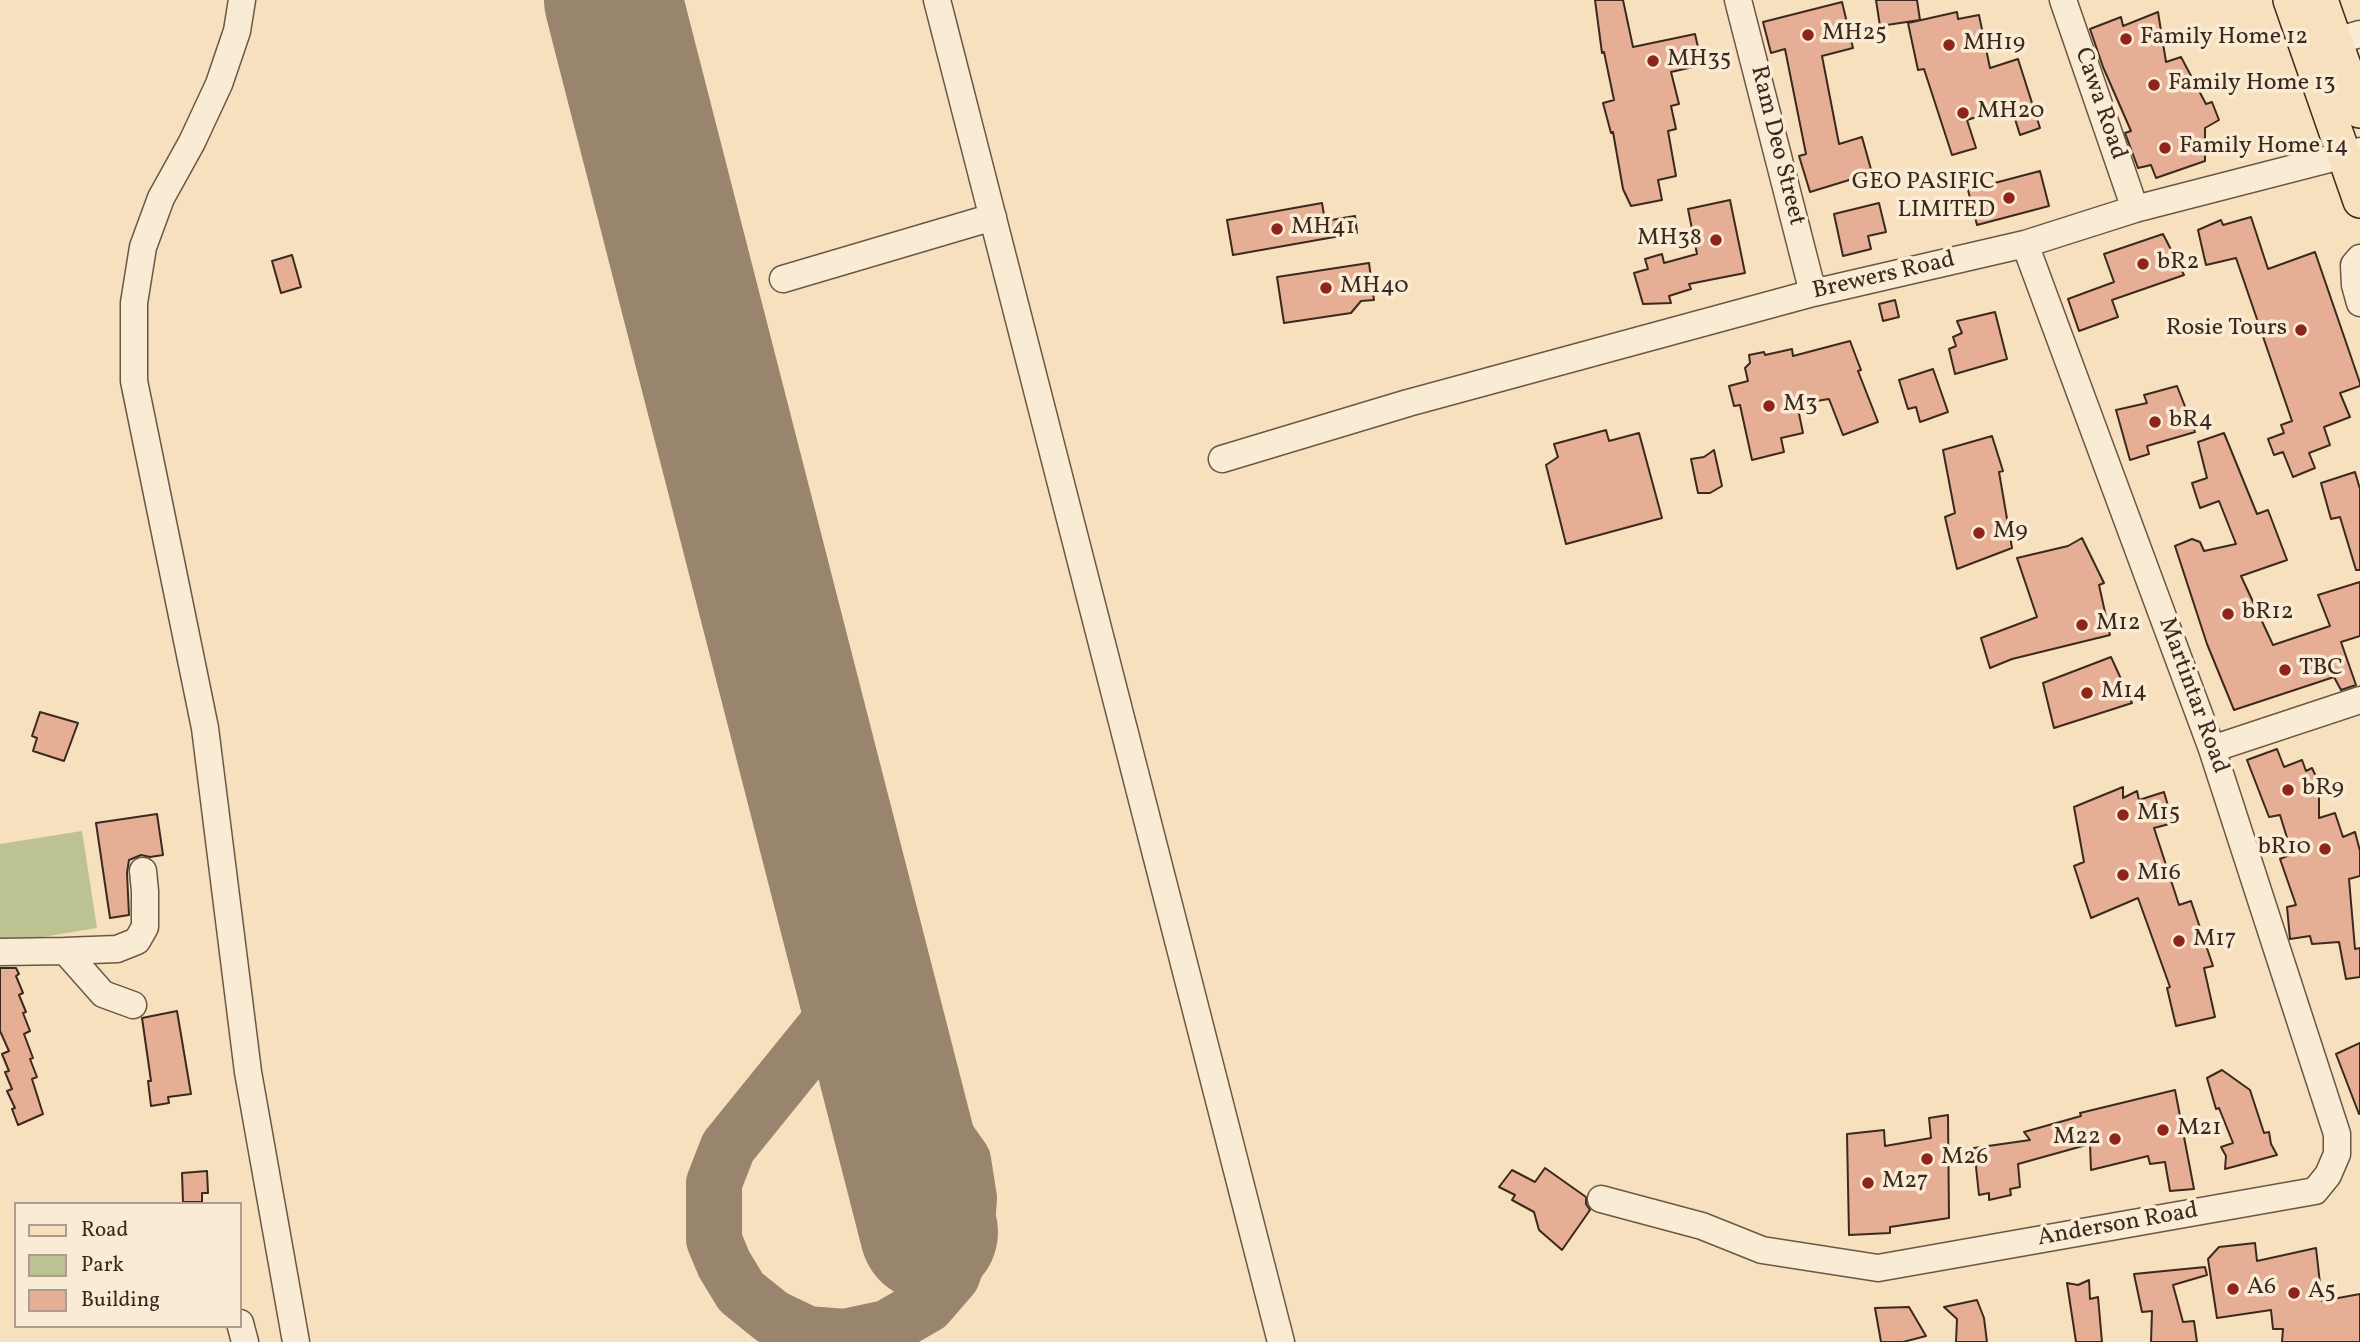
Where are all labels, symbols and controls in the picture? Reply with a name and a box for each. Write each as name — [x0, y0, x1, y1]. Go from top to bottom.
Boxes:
place label: MH25 — [1822, 21, 1887, 49]
place label: Family Home 12 — [2140, 25, 2308, 53]
marker: MH25 — [1800, 27, 1816, 43]
place label: MH19 — [1963, 31, 2025, 59]
marker: Family Home 12 — [2118, 31, 2134, 47]
marker: MH19 — [1941, 37, 1957, 53]
street label: Cawa Road — [2066, 44, 2132, 164]
place label: MH35 — [1667, 47, 1731, 75]
marker: MH35 — [1645, 53, 1661, 69]
street label: Ram Deo Street — [1742, 63, 1810, 229]
place label: Family Home 13 — [2168, 71, 2336, 99]
marker: Family Home 13 — [2146, 77, 2162, 93]
place label: MH20 — [1977, 99, 2044, 127]
marker: MH20 — [1955, 105, 1971, 121]
place label: Family Home 14 — [2179, 134, 2349, 162]
marker: Family Home 14 — [2157, 140, 2173, 156]
place label: GEO PASIFIC LIMITED — [1852, 170, 1995, 226]
marker: GEO PASIFIC LIMITED — [2001, 190, 2017, 206]
place label: MH41 — [1291, 215, 1355, 243]
marker: MH41 — [1269, 221, 1285, 237]
place label: MH38 — [1637, 226, 1702, 254]
marker: MH38 — [1708, 232, 1724, 248]
street label: Brewers Road — [1810, 247, 1958, 307]
place label: bR2 — [2157, 250, 2199, 278]
marker: bR2 — [2135, 256, 2151, 272]
place label: MH40 — [1340, 274, 1409, 302]
marker: MH40 — [1318, 280, 1334, 296]
place label: Rosie Tours — [2166, 316, 2287, 344]
marker: Rosie Tours — [2293, 322, 2309, 338]
place label: M3 — [1783, 392, 1818, 420]
marker: M3 — [1761, 398, 1777, 414]
place label: bR4 — [2169, 408, 2213, 436]
marker: bR4 — [2147, 414, 2163, 430]
place label: M9 — [1993, 519, 2028, 547]
marker: M9 — [1971, 525, 1987, 541]
place label: bR12 — [2242, 600, 2294, 628]
marker: bR12 — [2220, 606, 2236, 622]
place label: M12 — [2096, 611, 2141, 639]
street label: Martintar Road — [2150, 614, 2234, 778]
marker: M12 — [2074, 617, 2090, 633]
place label: TBC — [2299, 656, 2343, 684]
marker: TBC — [2277, 662, 2293, 678]
place label: M14 — [2101, 679, 2147, 707]
marker: M14 — [2079, 685, 2095, 701]
place label: bR9 — [2302, 776, 2344, 804]
marker: bR9 — [2280, 782, 2296, 798]
place label: M15 — [2137, 801, 2180, 829]
marker: M15 — [2115, 807, 2131, 823]
place label: bR10 — [2258, 835, 2311, 863]
marker: bR10 — [2317, 841, 2333, 857]
place label: M16 — [2137, 861, 2181, 889]
marker: M16 — [2115, 867, 2131, 883]
place label: M17 — [2193, 927, 2236, 955]
marker: M17 — [2171, 933, 2187, 949]
place label: M21 — [2177, 1116, 2222, 1144]
marker: M21 — [2155, 1122, 2171, 1138]
place label: M22 — [2053, 1125, 2101, 1153]
marker: M22 — [2107, 1131, 2123, 1147]
place label: M26 — [1941, 1145, 1988, 1173]
marker: M26 — [1919, 1151, 1935, 1167]
place label: M27 — [1882, 1169, 1928, 1197]
marker: M27 — [1860, 1175, 1876, 1191]
street label: Anderson Road — [2035, 1198, 2201, 1254]
legend — [14, 1202, 242, 1328]
text: Road — [81, 1216, 128, 1245]
text: Park — [81, 1251, 124, 1280]
place label: A6 — [2247, 1275, 2276, 1303]
place label: A5 — [2308, 1279, 2336, 1307]
marker: A6 — [2225, 1281, 2241, 1297]
marker: A5 — [2286, 1285, 2302, 1301]
text: Building — [81, 1286, 160, 1315]

